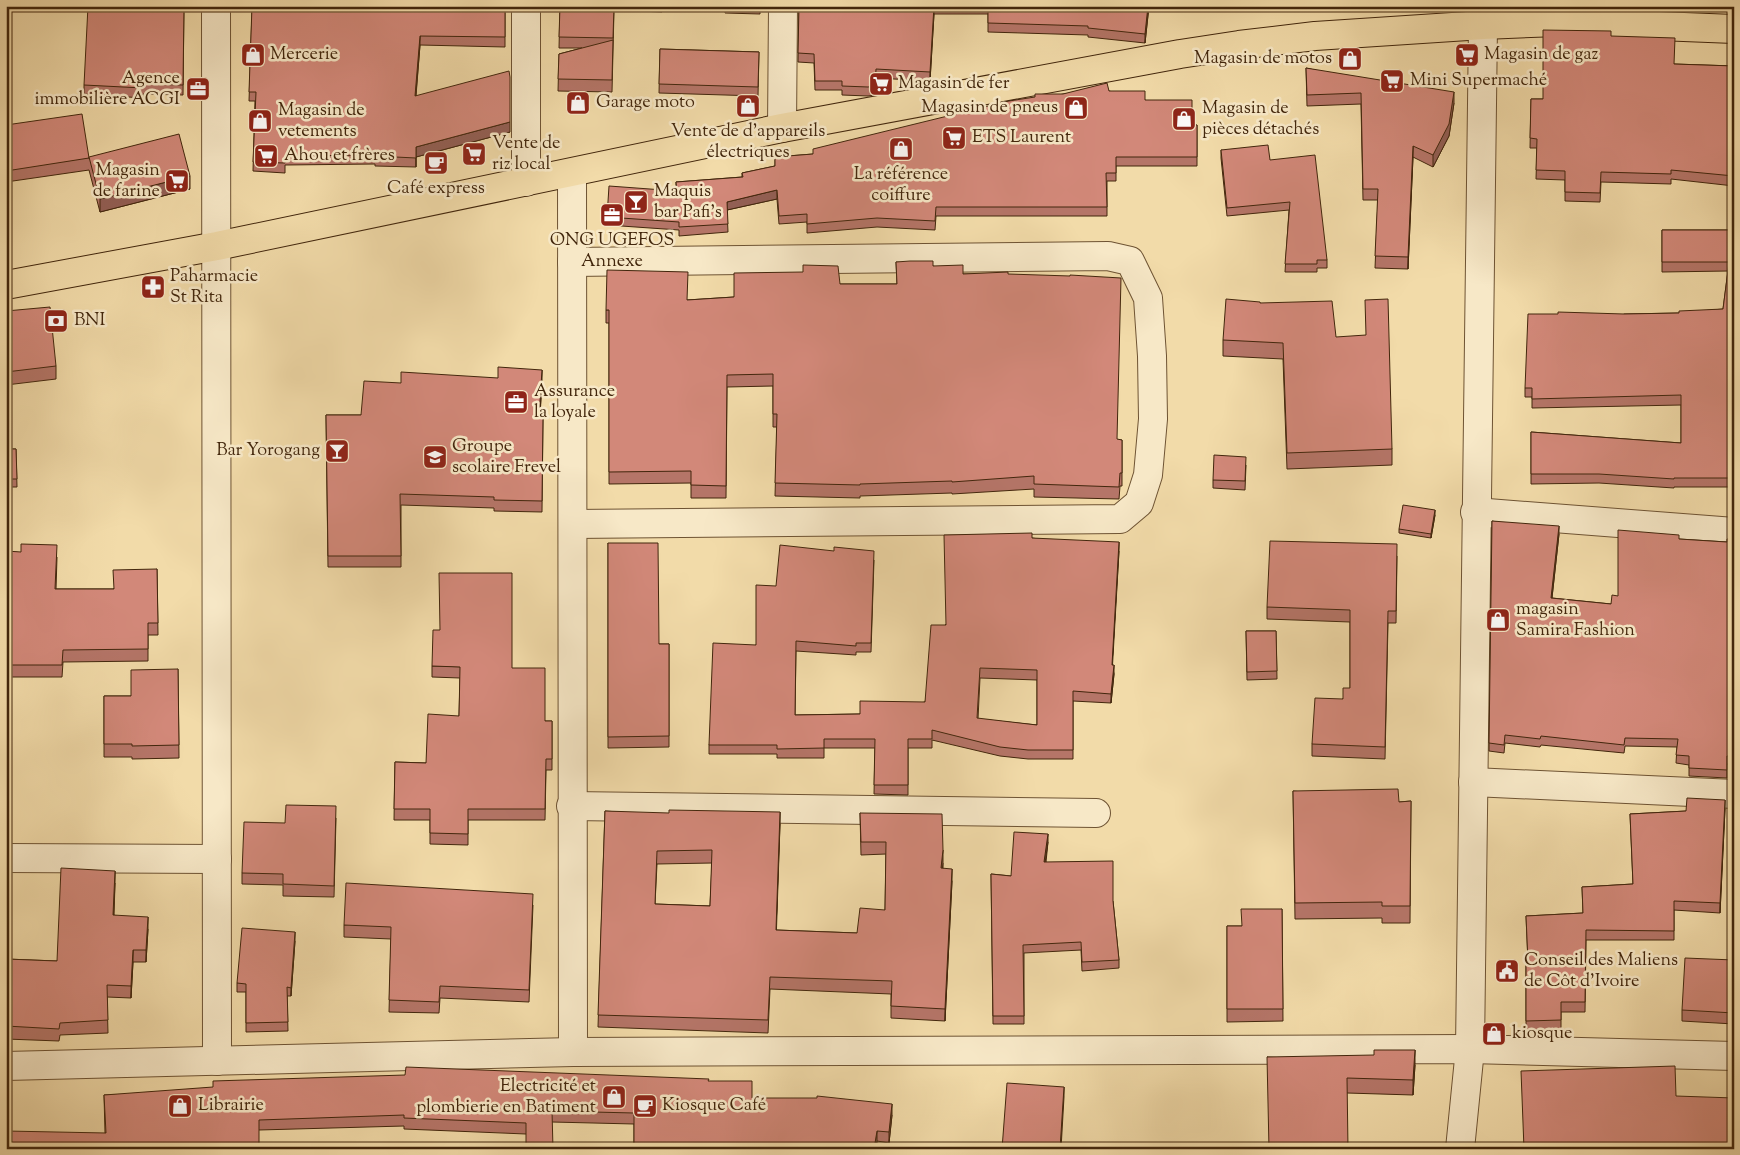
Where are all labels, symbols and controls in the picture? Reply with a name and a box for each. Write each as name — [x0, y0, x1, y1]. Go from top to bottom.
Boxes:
shop icon: Mercerie — [240, 42, 266, 68]
place label: Mercerie — [270, 42, 338, 68]
supermarket icon: Magasin de gaz — [1454, 42, 1480, 68]
place label: Magasin de gaz — [1484, 42, 1599, 68]
place label: Magasin de motos — [1194, 46, 1332, 72]
shop icon: Magasin de motos — [1337, 46, 1363, 72]
place label: Agence immobilière ACGI — [34, 66, 180, 113]
supermarket icon: Mini Supermaché — [1379, 68, 1405, 94]
place label: Mini Supermaché — [1410, 68, 1547, 94]
supermarket icon: Magasin de fer — [868, 71, 894, 97]
place label: Magasin de fer — [898, 71, 1010, 97]
office icon: Agence immobilière ACGI — [185, 76, 211, 102]
shop icon: Garage moto — [565, 90, 591, 116]
place label: Garage moto — [596, 90, 695, 116]
shop icon: Vente de d'appareils électriques — [735, 93, 761, 119]
place label: Magasin de pneus — [921, 95, 1058, 121]
shop icon: Magasin de pneus — [1063, 95, 1089, 121]
place label: Magasin de pièces détachés — [1202, 96, 1319, 143]
place label: Magasin de vetements — [278, 98, 365, 145]
shop icon: Magasin de pièces détachés — [1171, 106, 1197, 132]
shop icon: Magasin de vetements — [247, 108, 273, 134]
place label: Vente de d'appareils électriques — [671, 119, 825, 166]
supermarket icon: ETS Laurent — [941, 125, 967, 151]
place label: ETS Laurent — [972, 125, 1071, 151]
place label: Vente de riz local — [492, 131, 560, 178]
shop icon: La référence coiffure — [888, 136, 914, 162]
supermarket icon: Vente de riz local — [461, 141, 487, 167]
supermarket icon: Ahou et frères — [253, 143, 279, 169]
place label: Ahou et frères — [284, 143, 395, 169]
cafe icon: Café express — [423, 150, 449, 176]
place label: Magasin de farine — [93, 158, 160, 205]
place label: La référence coiffure — [854, 162, 948, 209]
supermarket icon: Magasin de farine — [164, 168, 190, 194]
place label: Café express — [387, 176, 485, 202]
place label: Maquis bar Pafi's — [654, 179, 722, 226]
bar icon: Maquis bar Pafi's — [623, 189, 649, 215]
office icon: ONG UGEFOS Annexe — [599, 202, 625, 228]
place label: ONG UGEFOS Annexe — [550, 228, 674, 275]
place label: Paharmacie St Rita — [170, 264, 258, 311]
pharmacy icon: Paharmacie St Rita — [140, 274, 166, 300]
bank icon: BNI — [43, 308, 69, 334]
place label: BNI — [74, 308, 105, 334]
place label: Assurance la loyale — [534, 379, 615, 426]
office icon: Assurance la loyale — [503, 389, 529, 415]
place label: Groupe scolaire Frevel — [452, 434, 561, 481]
place label: Bar Yorogang — [216, 438, 320, 464]
bar icon: Bar Yorogang — [324, 438, 350, 464]
school or university icon: Groupe scolaire Frevel — [422, 444, 448, 470]
place label: magasin Samira Fashion — [1516, 597, 1635, 644]
shop icon: magasin Samira Fashion — [1485, 607, 1511, 633]
place label: Conseil des Maliens de Côt d'Ivoire — [1524, 948, 1678, 995]
public building icon: Conseil des Maliens de Côt d'Ivoire — [1494, 958, 1520, 984]
shop icon: kiosque — [1481, 1021, 1507, 1047]
place label: kiosque — [1512, 1021, 1572, 1047]
place label: Electricité et plombierie en Batiment — [416, 1074, 596, 1121]
shop icon: Electricité et plombierie en Batiment — [601, 1084, 627, 1110]
shop icon: Librairie — [167, 1093, 193, 1119]
place label: Librairie — [198, 1093, 264, 1119]
cafe icon: Kiosque Café — [632, 1093, 658, 1119]
place label: Kiosque Café — [662, 1093, 766, 1119]

